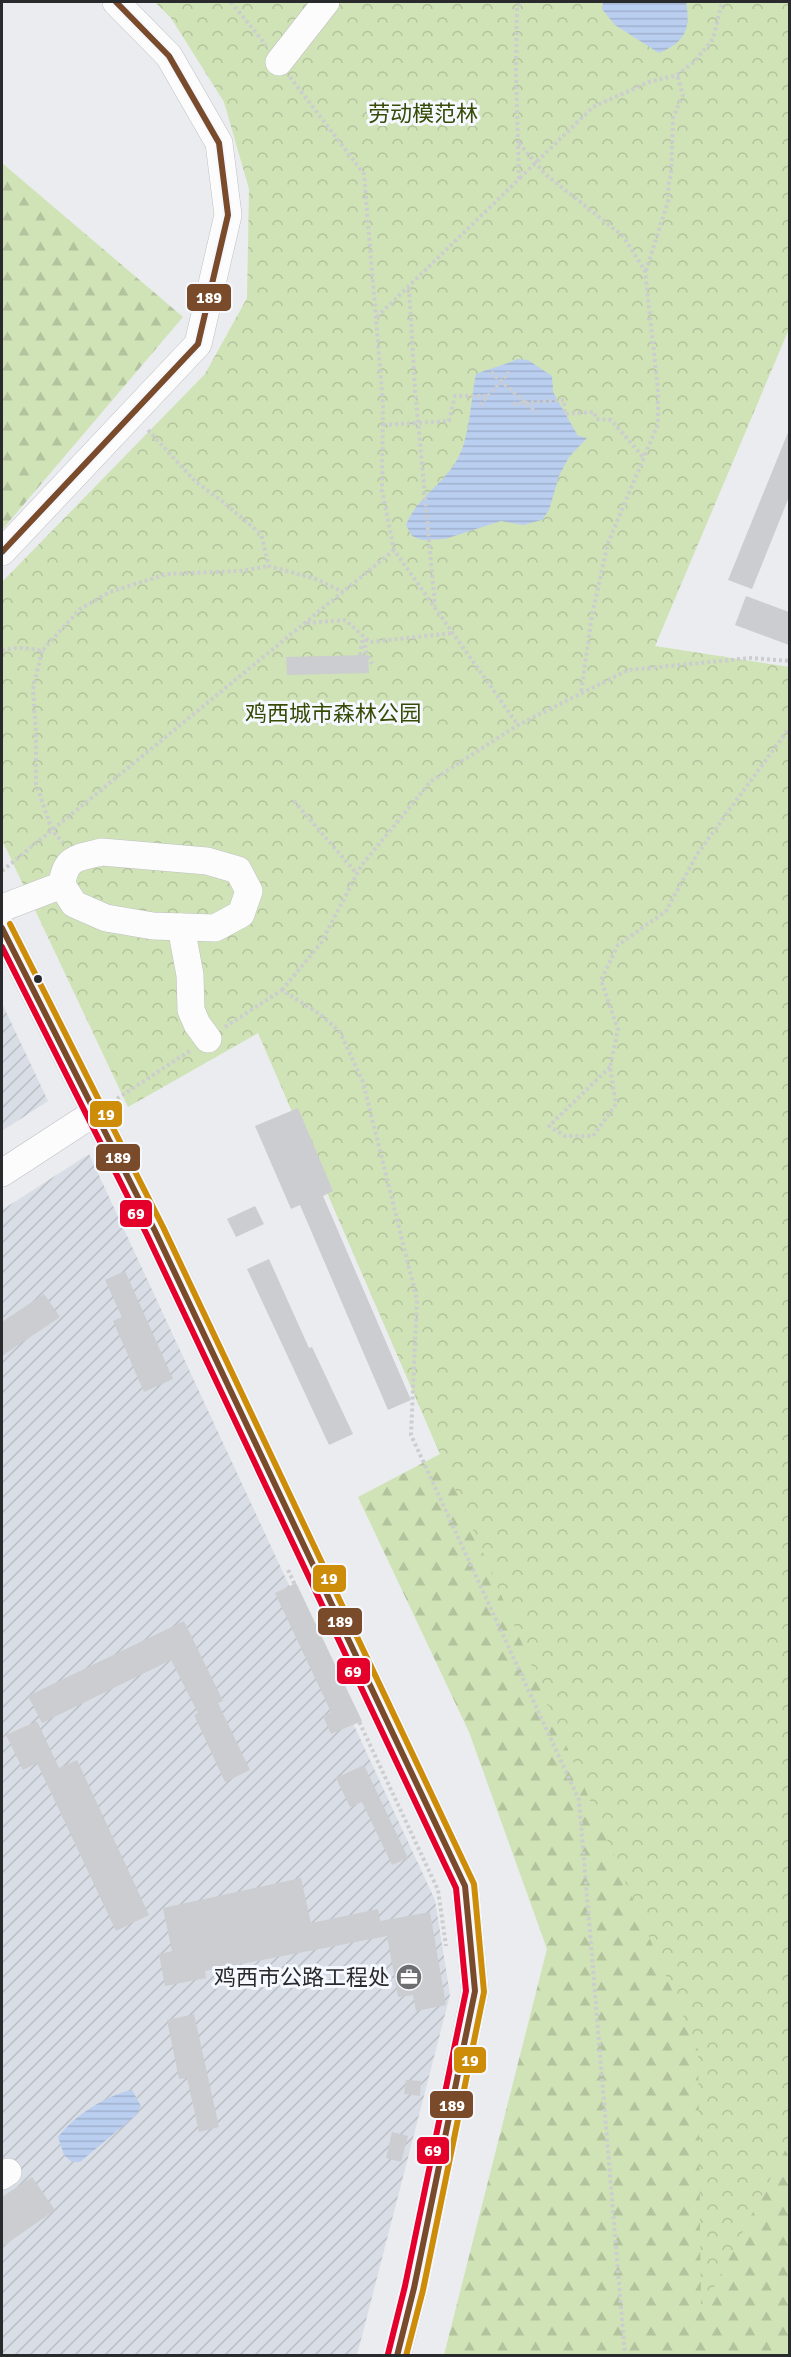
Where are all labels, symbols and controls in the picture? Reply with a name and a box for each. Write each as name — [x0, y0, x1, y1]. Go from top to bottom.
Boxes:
park label: 劳动模范林 — [368, 100, 478, 127]
line badge: 189 — [186, 283, 232, 312]
text: 189 — [196, 288, 222, 308]
park label: 鸡西城市森林公园 — [245, 700, 421, 727]
unlabelled marker — [32, 973, 44, 985]
line badge: 19 — [89, 1100, 123, 1128]
text: 19 — [97, 1105, 115, 1125]
line badge: 189 — [95, 1143, 141, 1172]
text: 189 — [105, 1148, 131, 1168]
line badge: 69 — [119, 1199, 153, 1228]
text: 69 — [127, 1204, 145, 1224]
line badge: 19 — [312, 1564, 347, 1593]
text: 19 — [320, 1569, 338, 1589]
line badge: 189 — [317, 1607, 363, 1636]
text: 189 — [327, 1612, 353, 1632]
line badge: 69 — [336, 1657, 371, 1685]
text: 69 — [344, 1662, 362, 1682]
office icon: 鸡西市公路工程处 — [394, 1962, 424, 1992]
place label: 鸡西市公路工程处 — [214, 1964, 390, 1991]
line badge: 19 — [453, 2046, 487, 2074]
text: 19 — [461, 2051, 479, 2071]
line badge: 189 — [429, 2090, 474, 2119]
text: 189 — [439, 2096, 465, 2116]
line badge: 69 — [416, 2136, 450, 2165]
text: 69 — [424, 2141, 442, 2161]

